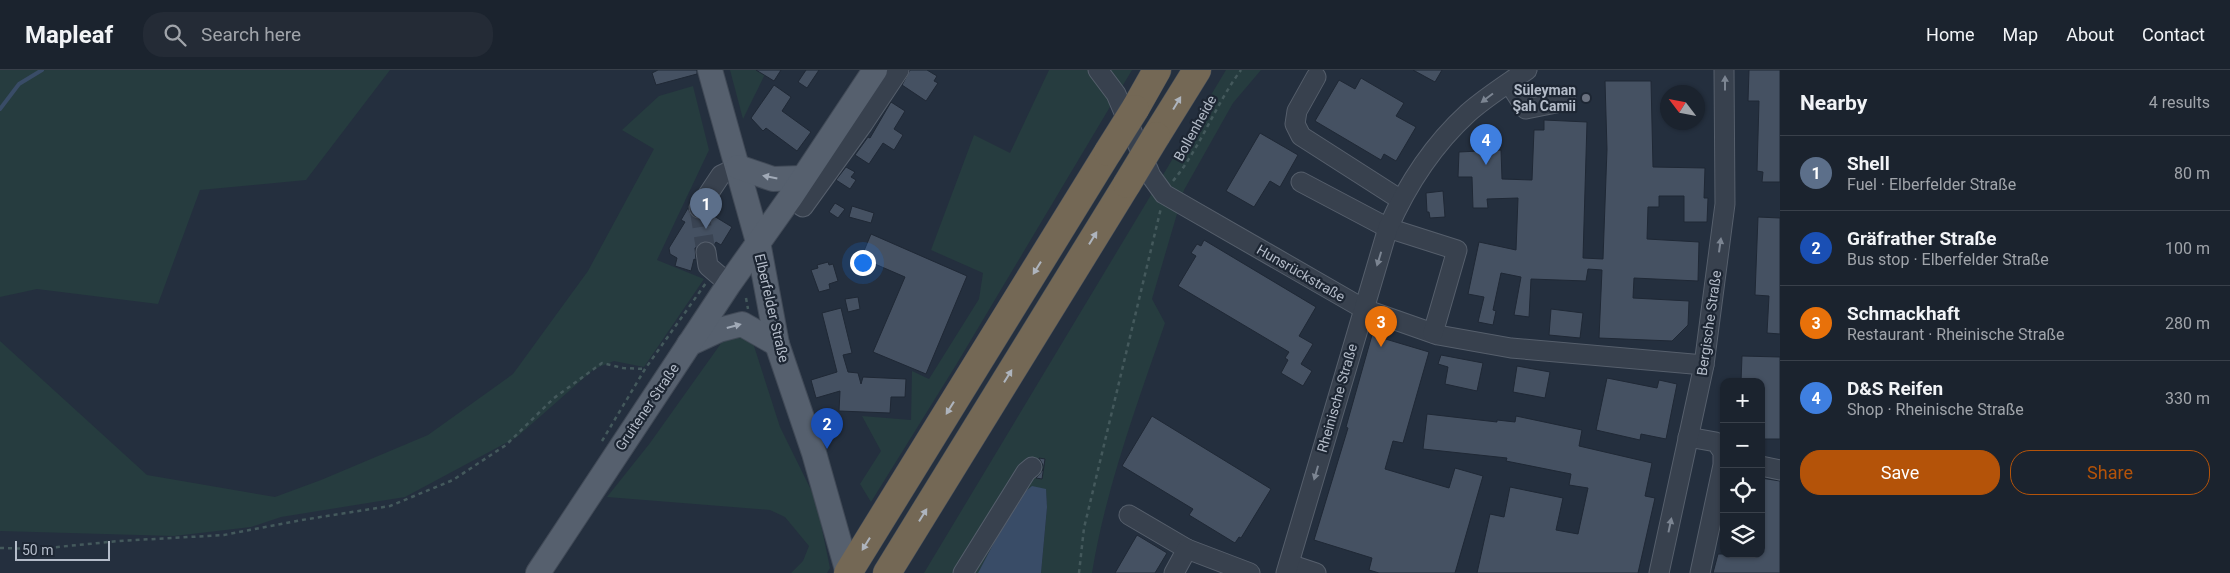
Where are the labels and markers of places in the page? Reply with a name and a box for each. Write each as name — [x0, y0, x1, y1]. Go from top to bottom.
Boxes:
place label: Süleyman Şah Camii — [1512, 82, 1576, 114]
marker: Süleyman Şah Camii — [1580, 92, 1592, 104]
pin: 4 — [1470, 124, 1502, 165]
pin: 1 — [690, 188, 722, 229]
pin: 3 — [1365, 306, 1397, 347]
pin: 2 — [811, 408, 843, 449]

